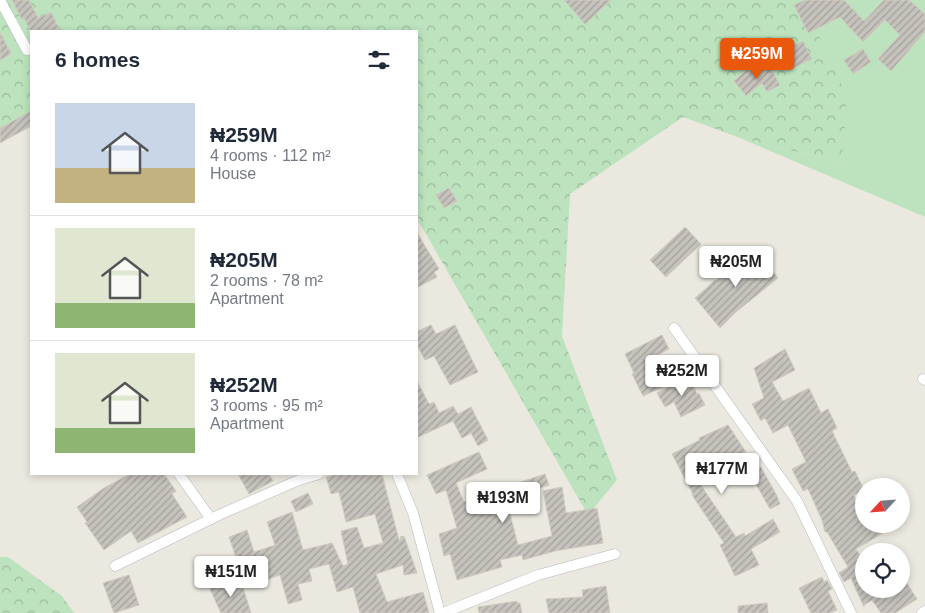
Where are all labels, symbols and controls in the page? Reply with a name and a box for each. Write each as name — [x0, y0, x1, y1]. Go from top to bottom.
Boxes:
pin: ₦259M — [722, 38, 792, 80]
text: ₦259M — [731, 45, 783, 62]
icon: filters — [365, 46, 393, 74]
text: 6 homes — [55, 48, 140, 71]
icon: home — [95, 123, 155, 183]
text: ₦259M — [210, 123, 278, 146]
text: 4 rooms · 112 m² — [210, 147, 331, 164]
text: House — [210, 165, 256, 182]
pin: ₦205M — [701, 246, 771, 288]
icon: home — [95, 248, 155, 308]
text: ₦205M — [210, 248, 278, 271]
text: ₦205M — [710, 253, 762, 270]
text: 2 rooms · 78 m² — [210, 272, 323, 289]
text: Apartment — [210, 290, 284, 307]
pin: ₦252M — [647, 354, 717, 397]
text: ₦252M — [656, 362, 708, 379]
icon: home — [95, 373, 155, 433]
text: ₦252M — [210, 373, 278, 396]
text: 3 rooms · 95 m² — [210, 397, 323, 414]
text: Apartment — [210, 415, 284, 432]
pin: ₦177M — [687, 452, 757, 495]
text: ₦177M — [696, 460, 748, 477]
north arrow — [855, 478, 910, 532]
map controls — [855, 478, 910, 598]
pin: ₦193M — [468, 482, 538, 524]
text: ₦193M — [477, 489, 529, 506]
button: locate — [855, 543, 910, 598]
pin: ₦151M — [196, 556, 266, 598]
text: ₦151M — [205, 563, 257, 580]

